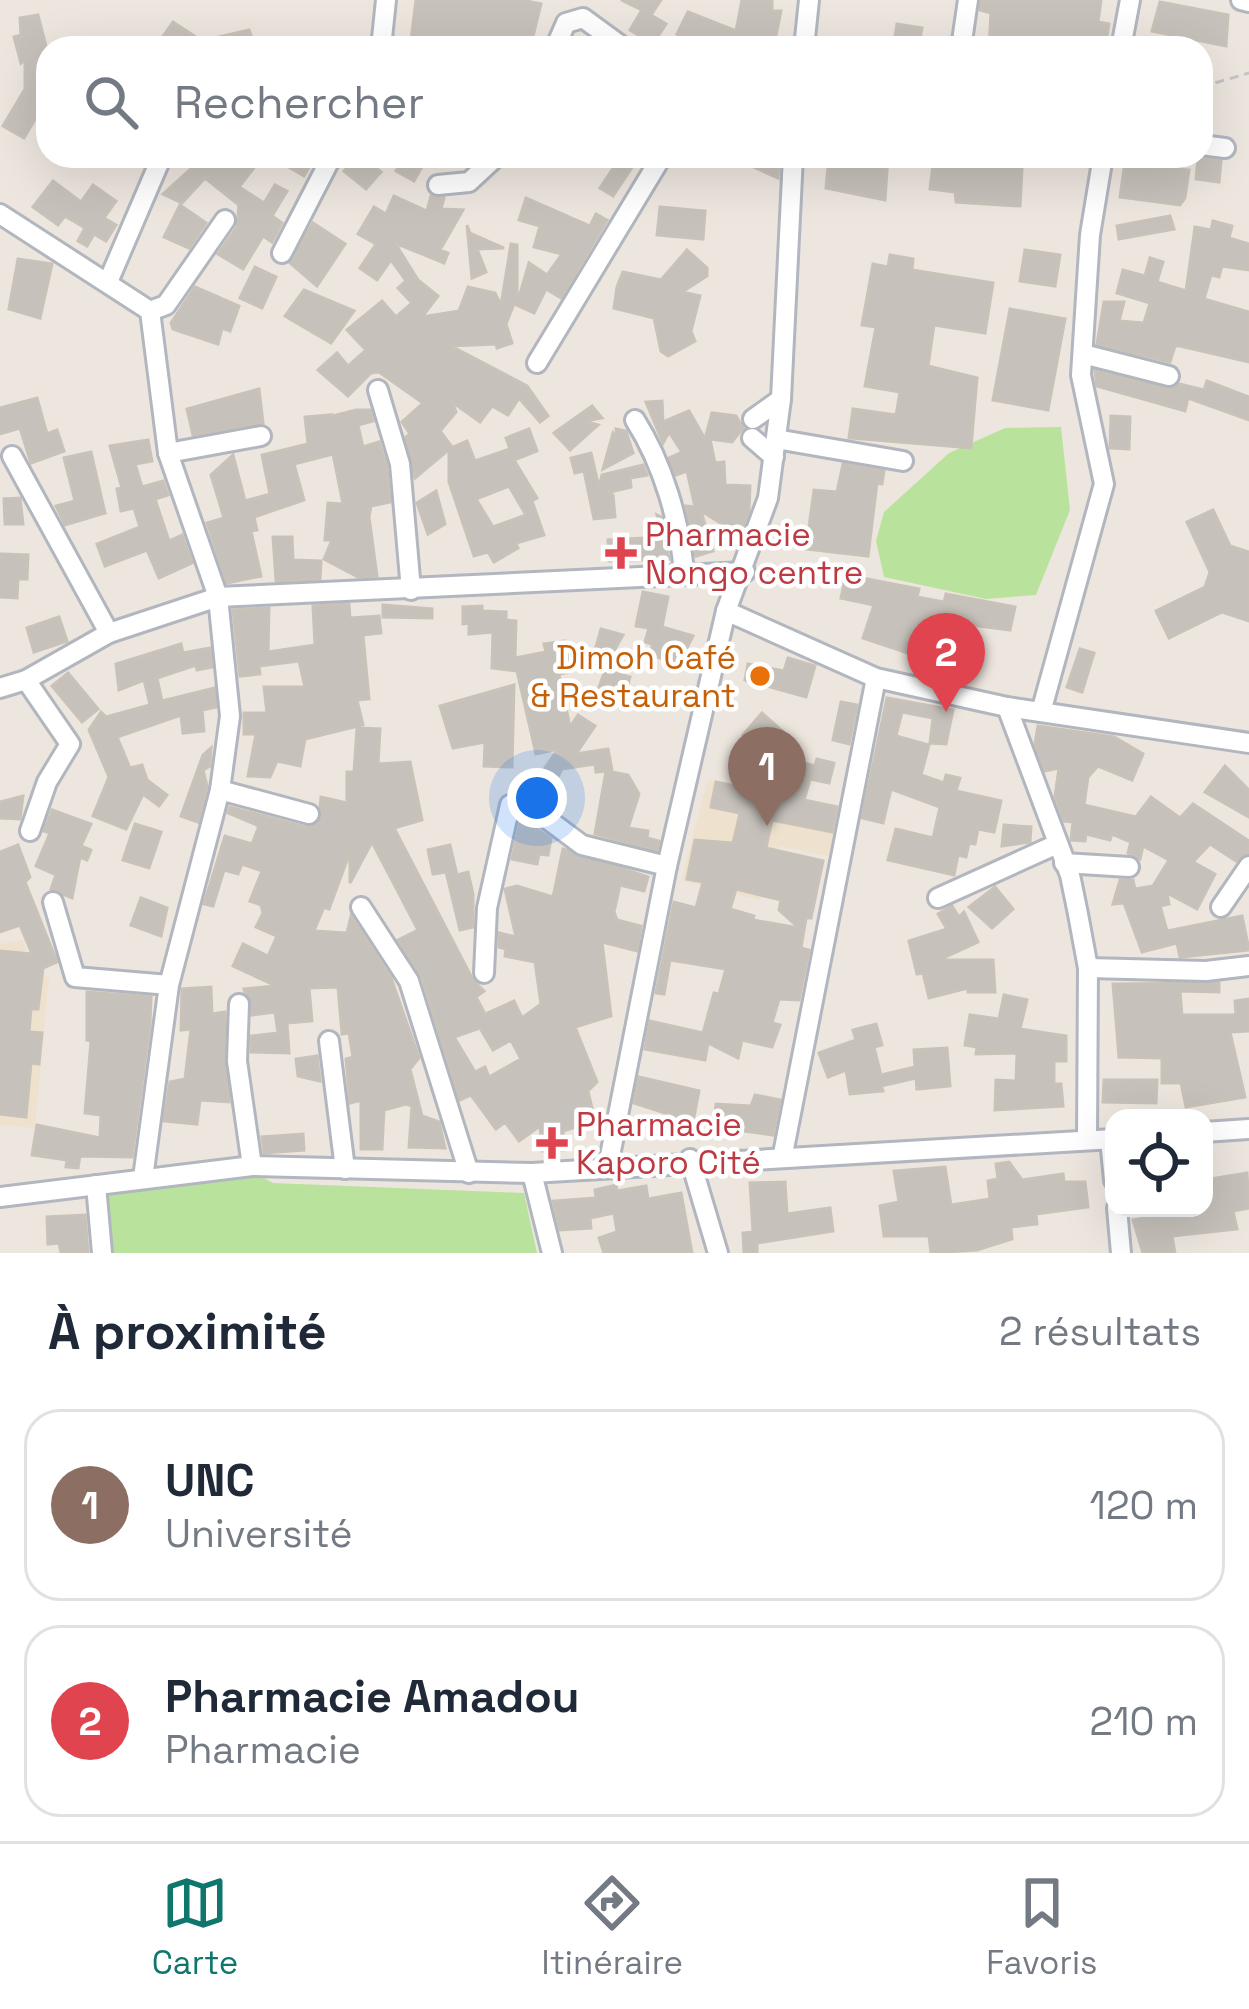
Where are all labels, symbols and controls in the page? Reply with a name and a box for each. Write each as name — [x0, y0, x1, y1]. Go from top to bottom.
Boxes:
search box — [36, 36, 1213, 168]
icon: search — [78, 69, 144, 135]
text: Rechercher — [174, 74, 424, 131]
place label: Pharmacie Nongo centre — [645, 514, 863, 594]
marker: Pharmacie Nongo centre — [608, 540, 634, 566]
pin: 2 — [907, 613, 985, 712]
place label: Dimoh Café & Restaurant — [531, 637, 736, 717]
marker: Dimoh Café & Restaurant — [747, 663, 773, 689]
pin: 1 — [728, 727, 806, 826]
your location — [507, 768, 567, 828]
place label: Pharmacie Kaporo Cité — [576, 1104, 761, 1184]
map controls — [1105, 1109, 1213, 1217]
button: locate — [1105, 1109, 1213, 1217]
marker: Pharmacie Kaporo Cité — [539, 1130, 565, 1156]
text: À proximité — [48, 1299, 327, 1364]
text: 2 résultats — [999, 1307, 1201, 1356]
text: UNC — [165, 1452, 254, 1509]
text: 1 — [81, 1481, 99, 1530]
text: 120 m — [1090, 1481, 1198, 1530]
text: Université — [165, 1509, 353, 1558]
text: Pharmacie Amadou — [165, 1668, 579, 1725]
text: 2 — [78, 1697, 102, 1746]
text: 210 m — [1090, 1697, 1198, 1746]
text: Pharmacie — [165, 1725, 361, 1774]
tab: Carte — [152, 1870, 238, 1984]
tab: Itinéraire — [542, 1870, 683, 1984]
tab: Favoris — [986, 1870, 1097, 1984]

